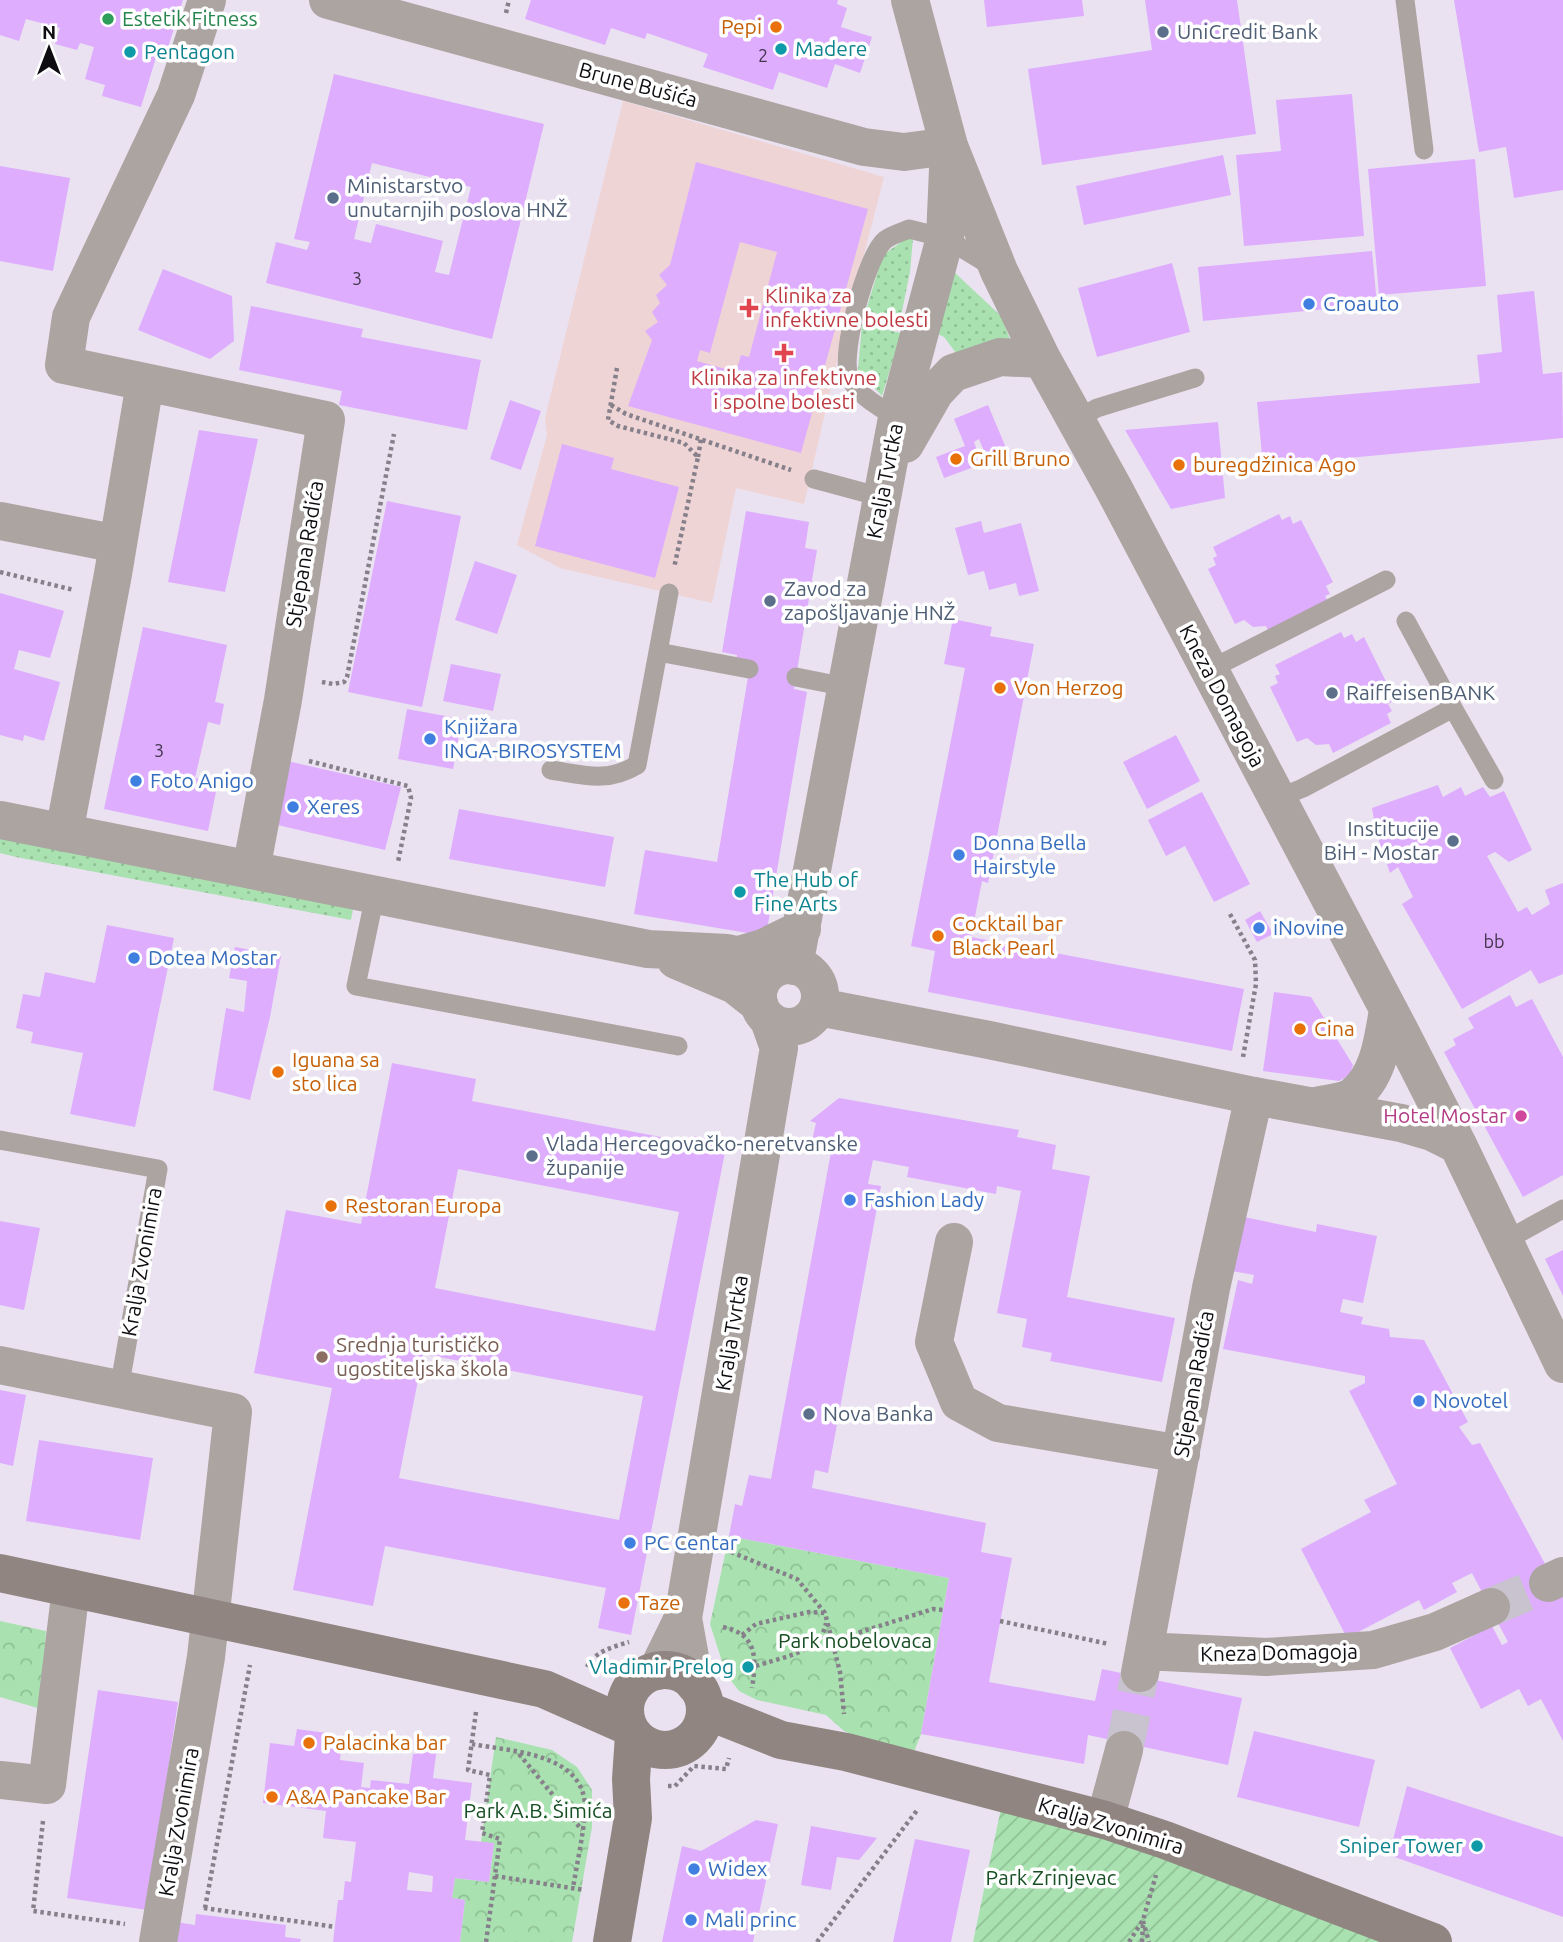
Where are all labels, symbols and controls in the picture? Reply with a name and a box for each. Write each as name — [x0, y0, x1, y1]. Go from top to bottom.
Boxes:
place label: Estetik Fitness — [122, 6, 258, 30]
marker: Estetik Fitness — [100, 11, 116, 27]
north arrow — [14, 14, 84, 84]
place label: Pepi — [721, 14, 762, 38]
marker: Pepi — [768, 19, 784, 35]
place label: UniCredit Bank — [1177, 19, 1318, 43]
text: N — [42, 21, 56, 43]
marker: UniCredit Bank — [1155, 24, 1171, 40]
place label: Madere — [795, 36, 867, 60]
place label: Pentagon — [144, 39, 235, 63]
marker: Madere — [773, 41, 789, 57]
marker: Pentagon — [122, 44, 138, 60]
house number: 2 — [758, 45, 768, 65]
street label: Brune Bušića — [576, 57, 700, 111]
place label: Ministarstvo unutarnjih poslova HNŽ — [347, 173, 568, 221]
marker: Ministarstvo unutarnjih poslova HNŽ — [325, 190, 341, 206]
house number: 3 — [352, 268, 362, 288]
place label: Klinika za infektivne bolesti — [765, 283, 928, 331]
place label: Croauto — [1323, 291, 1399, 315]
marker: Croauto — [1301, 296, 1317, 312]
marker: Klinika za infektivne bolesti — [739, 298, 759, 318]
marker: Klinika za infektivne i spolne bolesti — [774, 343, 794, 363]
place label: Klinika za infektivne i spolne bolesti — [691, 365, 877, 413]
street label: Kralja Tvrtka — [861, 421, 907, 540]
place label: Grill Bruno — [970, 446, 1070, 470]
marker: Grill Bruno — [948, 451, 964, 467]
place label: buregdžinica Ago — [1193, 452, 1356, 476]
marker: buregdžinica Ago — [1171, 457, 1187, 473]
street label: Stjepana Radića — [281, 479, 327, 629]
place label: Zavod za zapošljavanje HNŽ — [784, 576, 956, 624]
marker: Zavod za zapošljavanje HNŽ — [762, 593, 778, 609]
street label: Kneza Domagoja — [1175, 620, 1271, 771]
place label: Von Herzog — [1014, 675, 1124, 699]
marker: Von Herzog — [992, 680, 1008, 696]
place label: RaiffeisenBANK — [1346, 680, 1495, 704]
marker: RaiffeisenBANK — [1324, 685, 1340, 701]
place label: Knjižara INGA-BIROSYSTEM — [444, 714, 622, 762]
marker: Knjižara INGA-BIROSYSTEM — [422, 731, 438, 747]
house number: 3 — [154, 740, 164, 760]
place label: Foto Anigo — [150, 768, 254, 792]
marker: Foto Anigo — [128, 773, 144, 789]
place label: Xeres — [307, 794, 360, 818]
marker: Xeres — [285, 799, 301, 815]
place label: Institucije BiH - Mostar — [1324, 816, 1439, 864]
place label: Donna Bella Hairstyle — [973, 830, 1086, 878]
marker: Institucije BiH - Mostar — [1445, 833, 1461, 849]
marker: Donna Bella Hairstyle — [951, 847, 967, 863]
place label: The Hub of Fine Arts — [754, 867, 859, 915]
marker: The Hub of Fine Arts — [732, 884, 748, 900]
place label: Cocktail bar Black Pearl — [952, 911, 1063, 959]
place label: iNovine — [1273, 915, 1344, 939]
marker: iNovine — [1251, 920, 1267, 936]
marker: Cocktail bar Black Pearl — [930, 928, 946, 944]
house number: bb — [1483, 931, 1505, 951]
place label: Dotea Mostar — [148, 945, 277, 969]
marker: Dotea Mostar — [126, 950, 142, 966]
place label: Cina — [1314, 1016, 1355, 1040]
marker: Cina — [1292, 1021, 1308, 1037]
place label: Iguana sa sto lica — [292, 1047, 380, 1095]
marker: Iguana sa sto lica — [270, 1064, 286, 1080]
place label: Hotel Mostar — [1383, 1103, 1507, 1127]
marker: Hotel Mostar — [1513, 1108, 1529, 1124]
place label: Vlada Hercegovačko-neretvanske županije — [546, 1131, 858, 1179]
marker: Vlada Hercegovačko-neretvanske županije — [524, 1148, 540, 1164]
street label: Kralja Zvonimira — [116, 1185, 166, 1338]
place label: Fashion Lady — [864, 1187, 984, 1211]
marker: Fashion Lady — [842, 1192, 858, 1208]
place label: Restoran Europa — [345, 1193, 502, 1217]
marker: Restoran Europa — [323, 1198, 339, 1214]
street label: Kralja Tvrtka — [710, 1273, 752, 1392]
street label: Stjepana Radića — [1168, 1309, 1218, 1459]
place label: Srednja turističko ugostiteljska škola — [336, 1332, 508, 1380]
marker: Srednja turističko ugostiteljska škola — [314, 1349, 330, 1365]
place label: Novotel — [1433, 1388, 1508, 1412]
marker: Novotel — [1411, 1393, 1427, 1409]
place label: Nova Banka — [823, 1401, 934, 1425]
marker: Nova Banka — [801, 1406, 817, 1422]
place label: PC Centar — [644, 1530, 738, 1554]
marker: PC Centar — [622, 1535, 638, 1551]
place label: Taze — [638, 1590, 681, 1614]
marker: Taze — [616, 1595, 632, 1611]
park label: Park nobelovaca — [778, 1628, 932, 1652]
street label: Kneza Domagoja — [1200, 1639, 1358, 1665]
place label: Vladimir Prelog — [589, 1654, 734, 1678]
marker: Vladimir Prelog — [740, 1659, 756, 1675]
place label: Palacinka bar — [323, 1730, 447, 1754]
marker: Palacinka bar — [301, 1735, 317, 1751]
street label: Kralja Zvonimira — [153, 1745, 203, 1898]
place label: A&A Pancake Bar — [286, 1784, 446, 1808]
marker: A&A Pancake Bar — [264, 1789, 280, 1805]
street label: Kralja Zvonimira — [1036, 1792, 1187, 1859]
park label: Park A.B. Šimića — [463, 1798, 613, 1822]
place label: Sniper Tower — [1339, 1833, 1463, 1857]
marker: Sniper Tower — [1469, 1838, 1485, 1854]
place label: Widex — [708, 1856, 768, 1880]
marker: Widex — [686, 1861, 702, 1877]
park label: Park Zrinjevac — [986, 1865, 1117, 1889]
place label: Mali princ — [705, 1907, 797, 1931]
marker: Mali princ — [683, 1912, 699, 1928]

